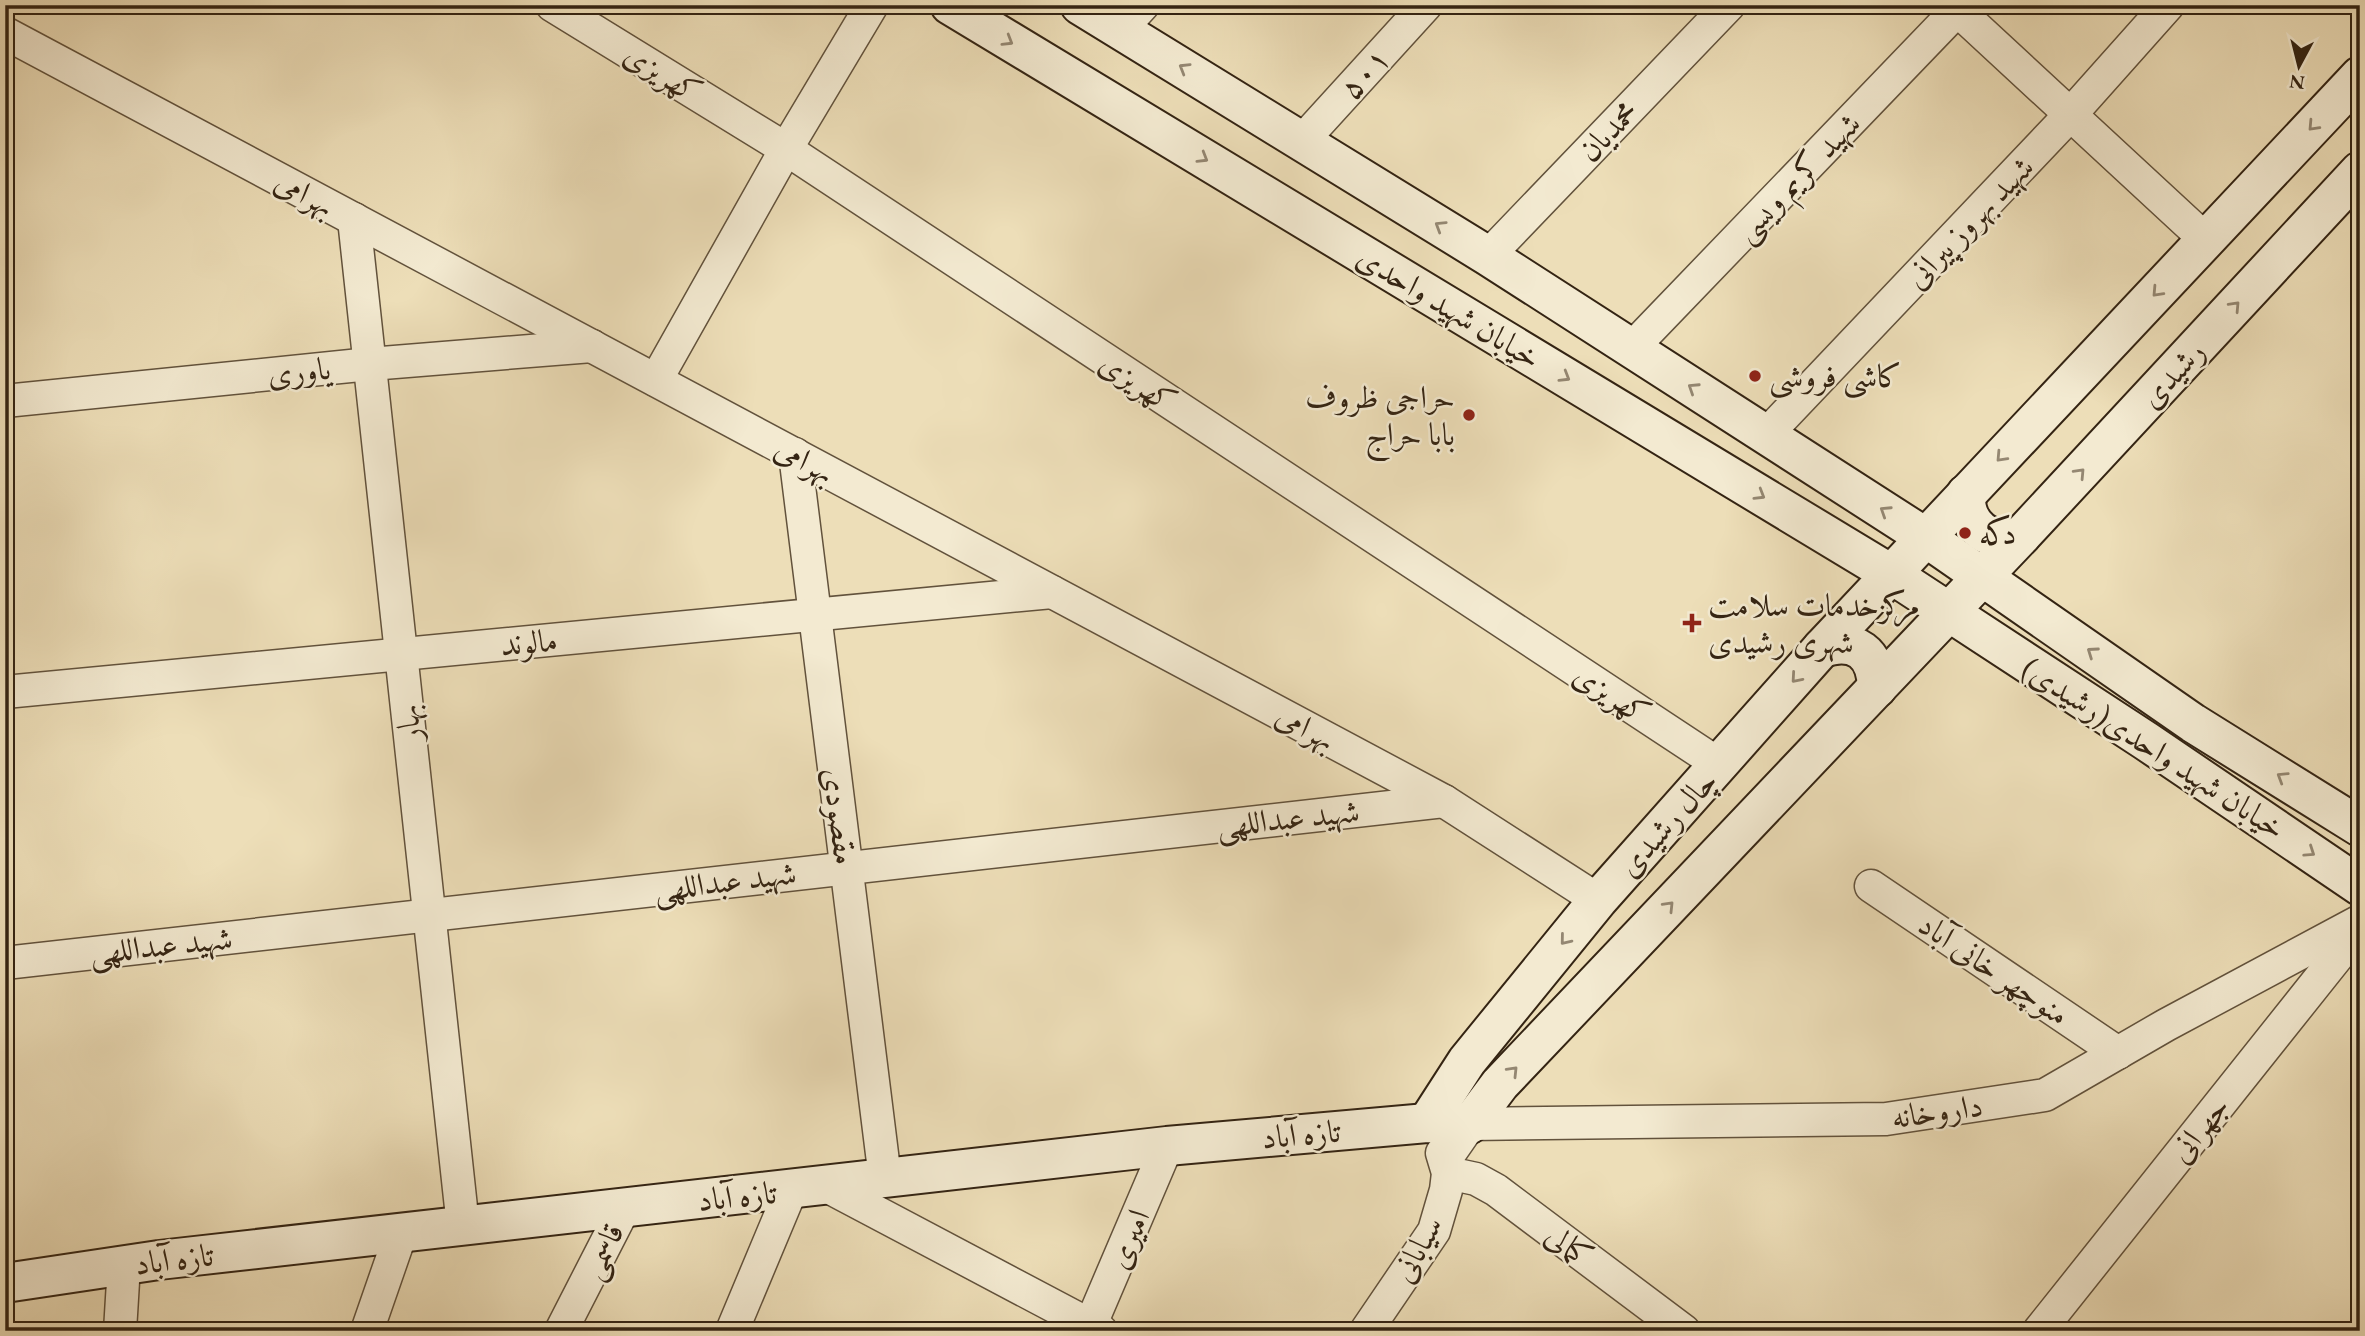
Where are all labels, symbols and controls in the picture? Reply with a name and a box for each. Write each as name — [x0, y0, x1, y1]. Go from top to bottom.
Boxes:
one-way arrow — [1001, 32, 1014, 45]
north arrow — [2264, 32, 2334, 102]
street label: کهریزی — [616, 33, 710, 113]
street label: ۵۰۱ — [1330, 38, 1398, 108]
one-way arrow — [1178, 64, 1191, 77]
text: N — [2287, 69, 2306, 96]
street label: محمدیان — [1569, 91, 1647, 171]
street label: شهید کریم ویسی — [1725, 103, 1875, 256]
one-way arrow — [2309, 118, 2321, 131]
street label: شهید بهروز پیرانی — [1895, 147, 2044, 299]
one-way arrow — [1195, 150, 1208, 163]
street label: بهرامی — [268, 160, 342, 226]
one-way arrow — [1435, 222, 1448, 235]
street label: خیابان شهید واحدی — [1349, 235, 1549, 379]
one-way arrow — [2153, 284, 2166, 297]
one-way arrow — [2227, 301, 2239, 314]
street label: رشیدی — [2130, 331, 2214, 417]
street label: کهریزی — [1091, 341, 1185, 423]
street label: یاوری — [265, 347, 335, 395]
place label: کاشی فروشی — [1769, 355, 1902, 399]
marker: کاشی فروشی — [1747, 368, 1763, 384]
one-way arrow — [1558, 369, 1571, 382]
place label: حراجی ظروف بابا حراج — [1305, 376, 1455, 462]
one-way arrow — [1688, 384, 1701, 397]
marker: حراجی ظروف بابا حراج — [1461, 407, 1477, 423]
street label: بهرامی — [768, 427, 842, 493]
one-way arrow — [1997, 449, 2010, 462]
one-way arrow — [2072, 468, 2084, 481]
one-way arrow — [1752, 487, 1765, 500]
one-way arrow — [1880, 507, 1893, 520]
place label: دکه — [1979, 512, 2016, 554]
marker: دکه — [1957, 525, 1973, 541]
place label: مرکزخدمات سلامت شهری رشیدی — [1708, 584, 1920, 663]
marker: مرکزخدمات سلامت شهری رشیدی — [1682, 613, 1702, 633]
street label: مالوند — [499, 619, 559, 665]
street label: خیابان شهید واحدی(رشیدی) — [2014, 647, 2294, 849]
one-way arrow — [2087, 648, 2100, 660]
street label: کهریزی — [1565, 653, 1659, 735]
one-way arrow — [1792, 670, 1804, 683]
street label: بهرامی — [1269, 694, 1343, 760]
street label: بهار — [385, 702, 431, 747]
street label: چال رشیدی — [1608, 760, 1727, 886]
street label: مقصودی — [813, 765, 867, 867]
one-way arrow — [2276, 773, 2289, 786]
street label: شهید عبداللهی — [1214, 790, 1362, 847]
one-way arrow — [2302, 844, 2315, 856]
street label: شهید عبداللهی — [651, 851, 799, 912]
one-way arrow — [1661, 901, 1674, 914]
street label: منوچهر خانی آباد — [1910, 903, 2078, 1035]
street label: شهید عبداللهی — [87, 917, 235, 974]
one-way arrow — [1561, 932, 1573, 945]
one-way arrow — [1504, 1066, 1517, 1079]
street label: داروخانه — [1889, 1084, 1985, 1138]
street label: جهرانی — [2159, 1087, 2239, 1171]
street label: تازه آباد — [1260, 1110, 1343, 1158]
street label: تازه آباد — [695, 1171, 779, 1221]
street label: امیری — [1097, 1203, 1159, 1275]
street label: سیابانی — [1382, 1208, 1452, 1290]
street label: کمالی — [1537, 1214, 1601, 1276]
street label: قاسمی — [570, 1216, 635, 1287]
street label: تازه آباد — [132, 1233, 217, 1285]

